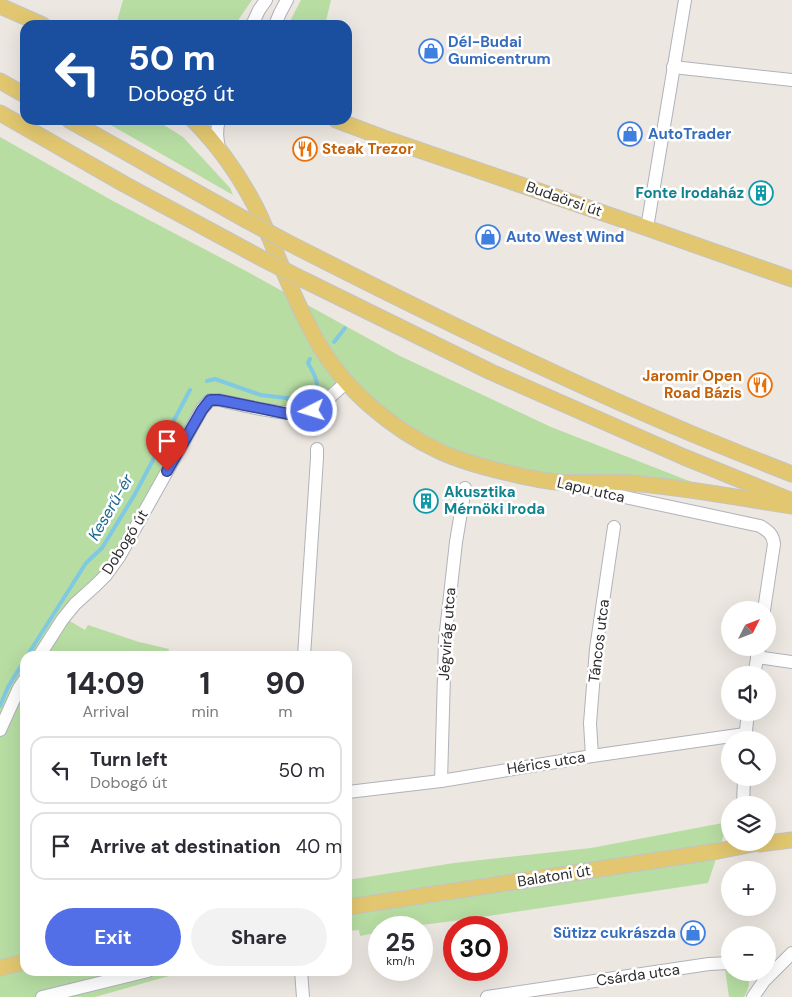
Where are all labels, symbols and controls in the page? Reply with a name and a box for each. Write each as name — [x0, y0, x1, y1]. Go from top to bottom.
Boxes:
place label: Dél-Budai Gumicentrum — [448, 32, 551, 69]
text: 50 m — [128, 35, 216, 81]
shop icon: Dél-Budai Gumicentrum — [418, 38, 444, 64]
icon: left — [45, 40, 110, 105]
text: Dobogó út — [128, 79, 235, 108]
shop icon: AutoTrader — [617, 121, 643, 147]
place label: AutoTrader — [648, 124, 731, 144]
restaurant icon: Steak Trezor — [292, 136, 318, 162]
place label: Steak Trezor — [322, 139, 413, 159]
street label: Budaörsi út — [523, 177, 605, 221]
building icon: Fonte Irodaház — [748, 180, 774, 206]
place label: Fonte Irodaház — [636, 183, 744, 203]
shop icon: Auto West Wind — [475, 224, 501, 250]
place label: Auto West Wind — [506, 227, 624, 247]
place label: Jaromir Open Road Bázis — [642, 366, 742, 403]
restaurant icon: Jaromir Open Road Bázis — [747, 372, 773, 398]
position arrow — [285, 384, 337, 436]
pin — [146, 420, 188, 471]
icon: arrive — [153, 427, 181, 455]
water label: Keserű-ér — [83, 469, 138, 544]
street label: Lapu utca — [555, 472, 627, 508]
place label: Akusztika Mérnöki Iroda — [444, 482, 545, 519]
building icon: Akusztika Mérnöki Iroda — [413, 488, 439, 514]
street label: Dobogó út — [97, 506, 153, 578]
street label: Jégvirág utca — [434, 587, 460, 681]
street label: Táncos utca — [584, 598, 614, 684]
north arrow — [721, 601, 776, 656]
map controls — [721, 601, 776, 981]
text: 14:09 — [67, 664, 145, 703]
text: 1 — [200, 664, 210, 703]
text: 90 — [265, 664, 305, 703]
button: sound — [721, 666, 776, 721]
text: Arrival — [82, 701, 129, 722]
text: min — [191, 701, 219, 722]
text: m — [278, 701, 292, 722]
button: search — [721, 731, 776, 786]
text: Turn left — [90, 747, 168, 772]
street label: Hérics utca — [505, 747, 587, 779]
icon: left — [47, 756, 75, 784]
text: 50 m — [278, 758, 325, 783]
text: Dobogó út — [90, 772, 167, 793]
button: layers — [721, 796, 776, 851]
icon: arrive — [47, 832, 75, 860]
text: Arrive at destination — [90, 834, 281, 859]
text: 40 m — [296, 834, 342, 859]
street label: Balatoni út — [516, 860, 592, 892]
button: + — [721, 861, 776, 916]
button: Exit — [45, 908, 181, 966]
button: Share — [191, 908, 327, 966]
speed limit sign: 30 — [443, 916, 508, 981]
shop icon: Sütizz cukrászda — [680, 920, 706, 946]
place label: Sütizz cukrászda — [553, 923, 676, 943]
text: 25 — [386, 926, 415, 959]
button: − — [721, 926, 776, 981]
text: km/h — [386, 953, 415, 969]
street label: Csárda utca — [595, 959, 681, 991]

